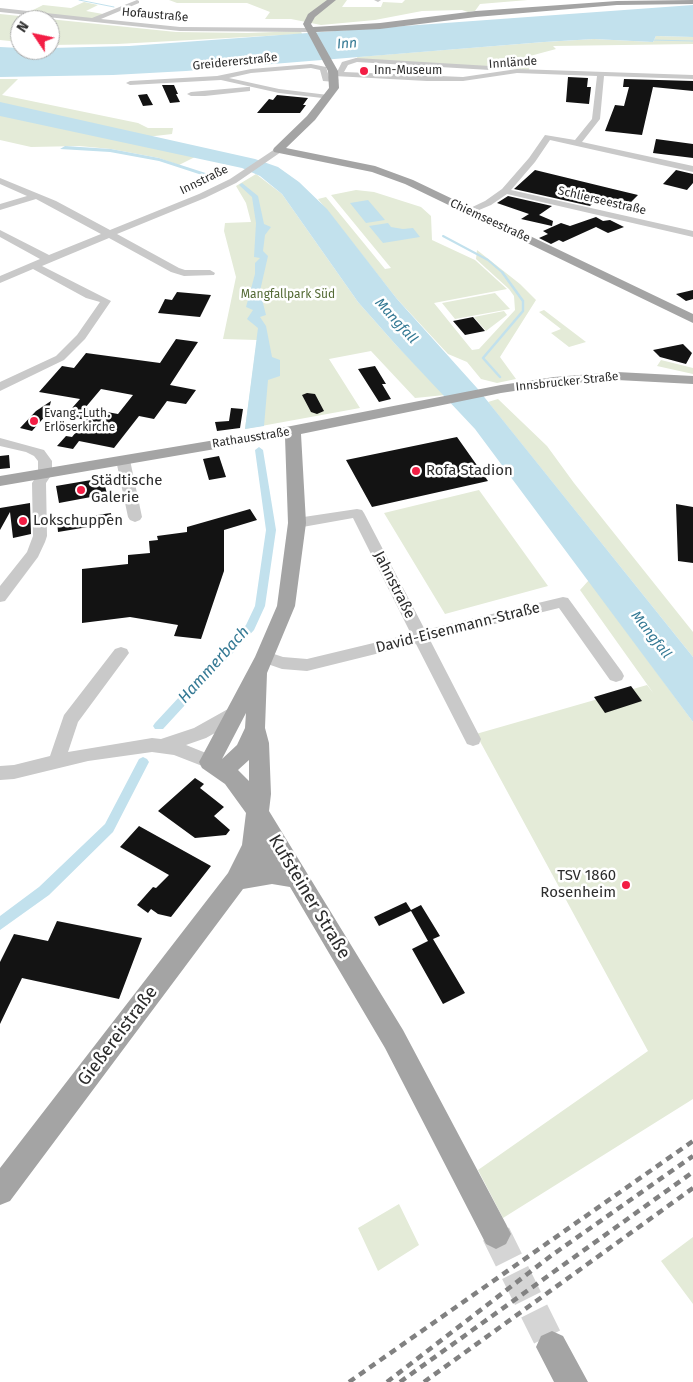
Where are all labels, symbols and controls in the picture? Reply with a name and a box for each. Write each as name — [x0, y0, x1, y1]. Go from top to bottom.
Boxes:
street label: Hofaustraße — [121, 5, 189, 25]
north arrow — [10, 10, 60, 60]
text: N — [13, 18, 33, 36]
water label: Inn — [336, 35, 358, 53]
street label: Greidererstraße — [192, 50, 278, 74]
street label: Innlände — [488, 54, 538, 72]
place label: Inn-Museum — [374, 64, 442, 78]
marker: Inn-Museum — [358, 65, 370, 77]
street label: Innstraße — [178, 162, 230, 198]
street label: Schlierseestraße — [556, 184, 648, 218]
street label: Chiemseestraße — [448, 196, 532, 246]
park label: Mangfallpark Süd — [241, 288, 335, 302]
water label: Mangfall — [371, 295, 421, 347]
street label: Innsbrucker Straße — [515, 369, 619, 395]
place label: Evang.-Luth. Erlöserkirche — [44, 407, 115, 435]
marker: Evang.-Luth. Erlöserkirche — [28, 415, 40, 427]
street label: Rathausstraße — [211, 425, 291, 451]
place label: Rofa Stadion — [426, 462, 513, 480]
marker: Rofa Stadion — [410, 465, 422, 477]
place label: Städtische Galerie — [91, 472, 162, 507]
marker: Städtische Galerie — [75, 484, 87, 496]
place label: Lokschuppen — [33, 512, 123, 530]
marker: Lokschuppen — [17, 515, 29, 527]
street label: Jahnstraße — [369, 548, 419, 622]
street label: David-Eisenmann-Straße — [374, 599, 542, 657]
water label: Mangfall — [627, 608, 675, 662]
water label: Hammerbach — [175, 623, 253, 707]
street label: Kufsteiner Straße — [263, 831, 355, 963]
place label: TSV 1860 Rosenheim — [540, 867, 616, 902]
marker: TSV 1860 Rosenheim — [620, 879, 632, 891]
street label: Gießereistraße — [73, 982, 163, 1090]

